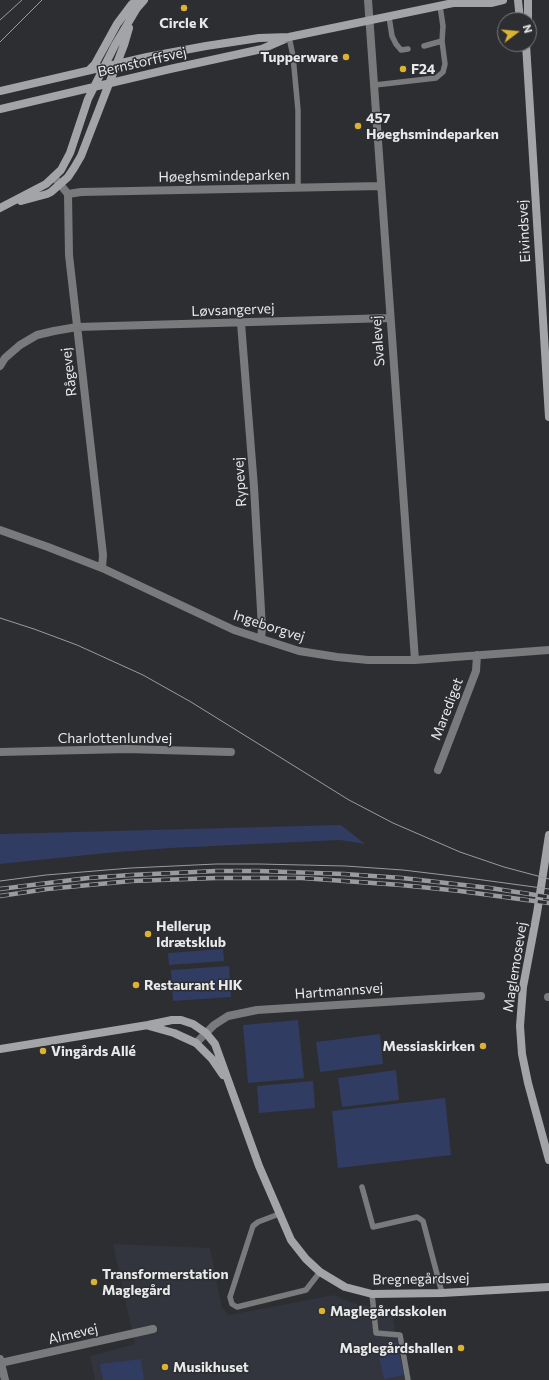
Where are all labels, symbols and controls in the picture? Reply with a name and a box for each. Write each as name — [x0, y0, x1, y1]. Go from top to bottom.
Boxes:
marker: Circle K — [179, 3, 189, 13]
north arrow — [497, 12, 537, 52]
place label: Circle K — [159, 15, 209, 31]
text: N — [521, 23, 535, 35]
street label: Bernstorffsvej — [96, 44, 188, 80]
place label: Tupperware — [260, 49, 338, 65]
marker: Tupperware — [341, 52, 351, 62]
place label: F24 — [411, 61, 435, 77]
marker: F24 — [398, 64, 408, 74]
place label: 457 Høeghsmindeparken — [366, 110, 499, 142]
marker: 457 Høeghsmindeparken — [353, 121, 363, 131]
street label: Høeghsmindeparken — [158, 166, 290, 186]
street label: Eivindsvej — [514, 199, 534, 263]
street label: Løvsangervej — [191, 300, 275, 320]
street label: Svalevej — [368, 315, 388, 367]
street label: Rågevej — [58, 347, 80, 397]
street label: Rypevej — [230, 457, 250, 507]
street label: Ingeborgvej — [231, 607, 307, 645]
street label: Marediget — [427, 675, 467, 743]
street label: Charlottenlundvej — [58, 730, 172, 746]
place label: Hellerup Idrætsklub — [156, 918, 226, 950]
street label: Maglemosevej — [500, 921, 530, 1013]
marker: Hellerup Idrætsklub — [143, 929, 153, 939]
place label: Restaurant HIK — [144, 977, 243, 993]
marker: Restaurant HIK — [131, 980, 141, 990]
street label: Hartmannsvej — [294, 980, 384, 1002]
place label: Messiaskirken — [383, 1038, 475, 1054]
marker: Messiaskirken — [478, 1041, 488, 1051]
place label: Vingårds Allé — [51, 1043, 136, 1059]
marker: Vingårds Allé — [38, 1046, 48, 1056]
place label: Transformerstation Maglegård — [102, 1266, 229, 1298]
street label: Bregnegårdsvej — [372, 1270, 470, 1288]
marker: Transformerstation Maglegård — [89, 1277, 99, 1287]
place label: Maglegårdsskolen — [330, 1303, 447, 1319]
marker: Maglegårdsskolen — [317, 1306, 327, 1316]
street label: Almevej — [46, 1320, 100, 1348]
place label: Maglegårdshallen — [340, 1340, 453, 1356]
marker: Maglegårdshallen — [456, 1343, 466, 1353]
place label: Musikhuset — [173, 1359, 249, 1375]
marker: Musikhuset — [160, 1362, 170, 1372]

